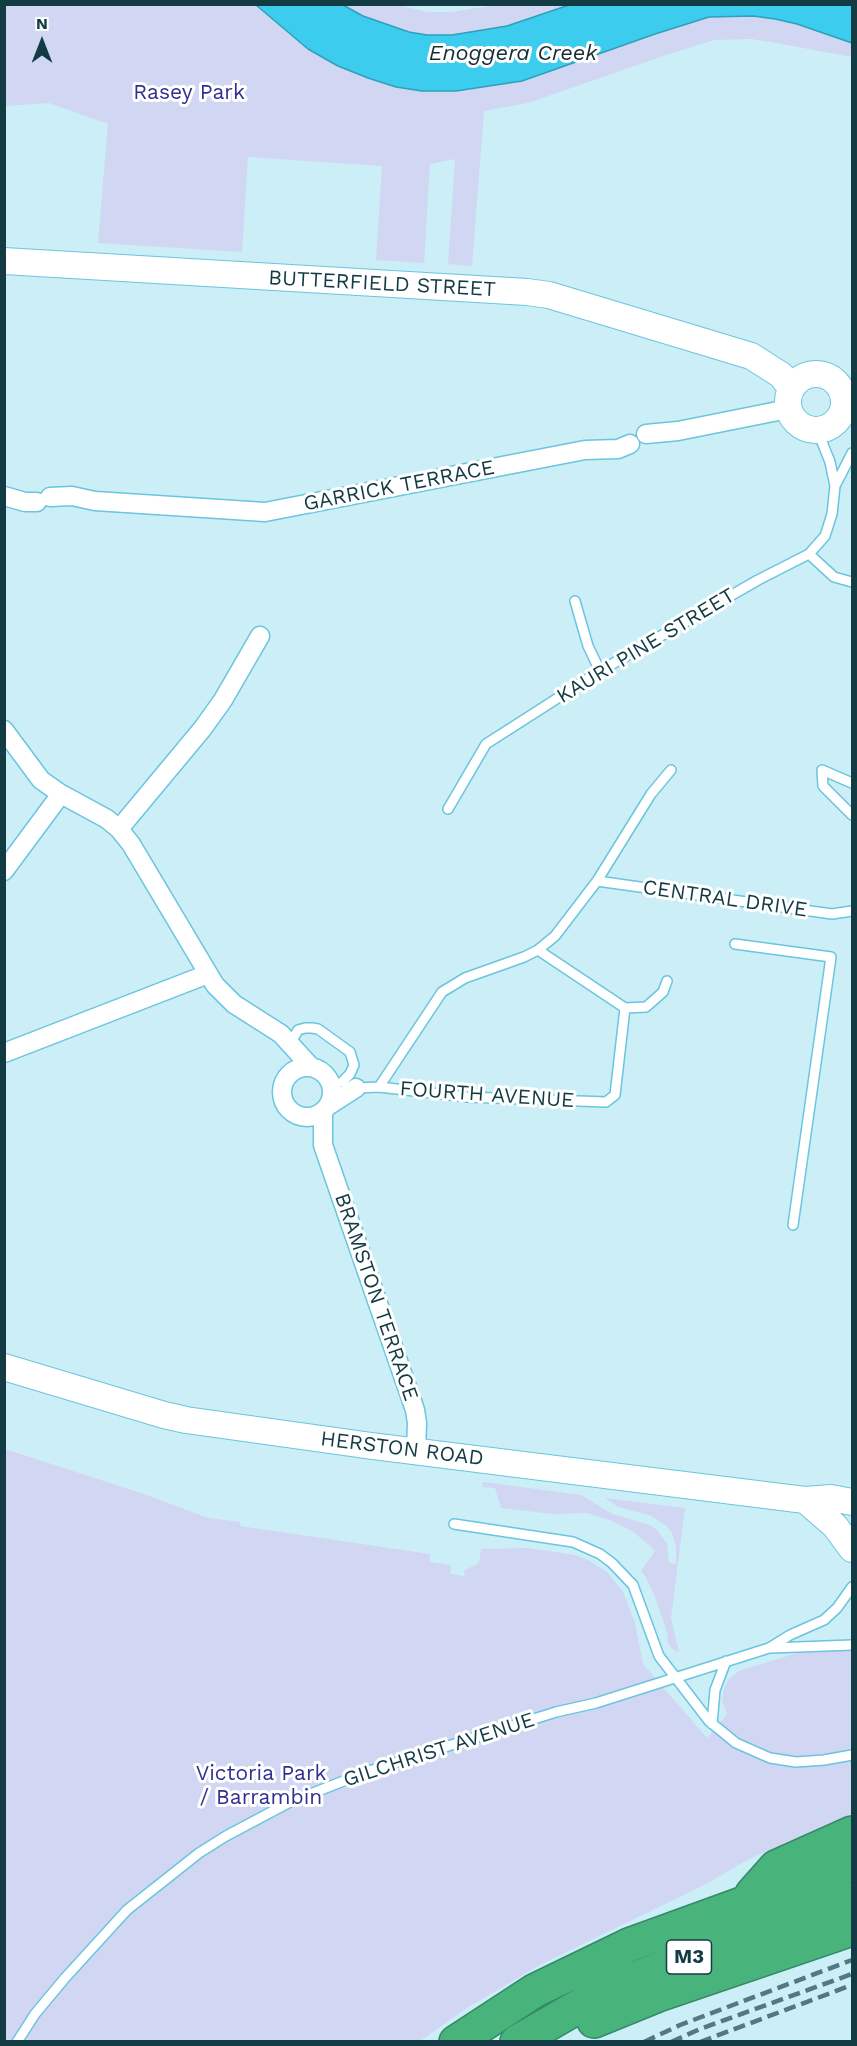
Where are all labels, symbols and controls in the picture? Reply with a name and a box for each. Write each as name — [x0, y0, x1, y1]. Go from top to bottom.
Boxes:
north arrow — [12, 12, 72, 72]
text: N — [36, 14, 48, 33]
water label: Enoggera Creek — [429, 41, 597, 67]
park label: Rasey Park — [133, 80, 245, 106]
street label: BUTTERFIELD STREET — [268, 265, 496, 303]
street label: GARRICK TERRACE — [301, 455, 497, 517]
street label: KAURI PINE STREET — [552, 583, 740, 709]
street label: CENTRAL DRIVE — [641, 875, 809, 923]
street label: FOURTH AVENUE — [399, 1076, 575, 1114]
street label: BRAMSTON TERRACE — [329, 1190, 423, 1404]
street label: HERSTON ROAD — [319, 1426, 485, 1472]
street label: GILCHRIST AVENUE — [340, 1707, 538, 1793]
park label: Victoria Park / Barrambin — [196, 1761, 326, 1811]
road number: M3 — [666, 1940, 712, 1974]

